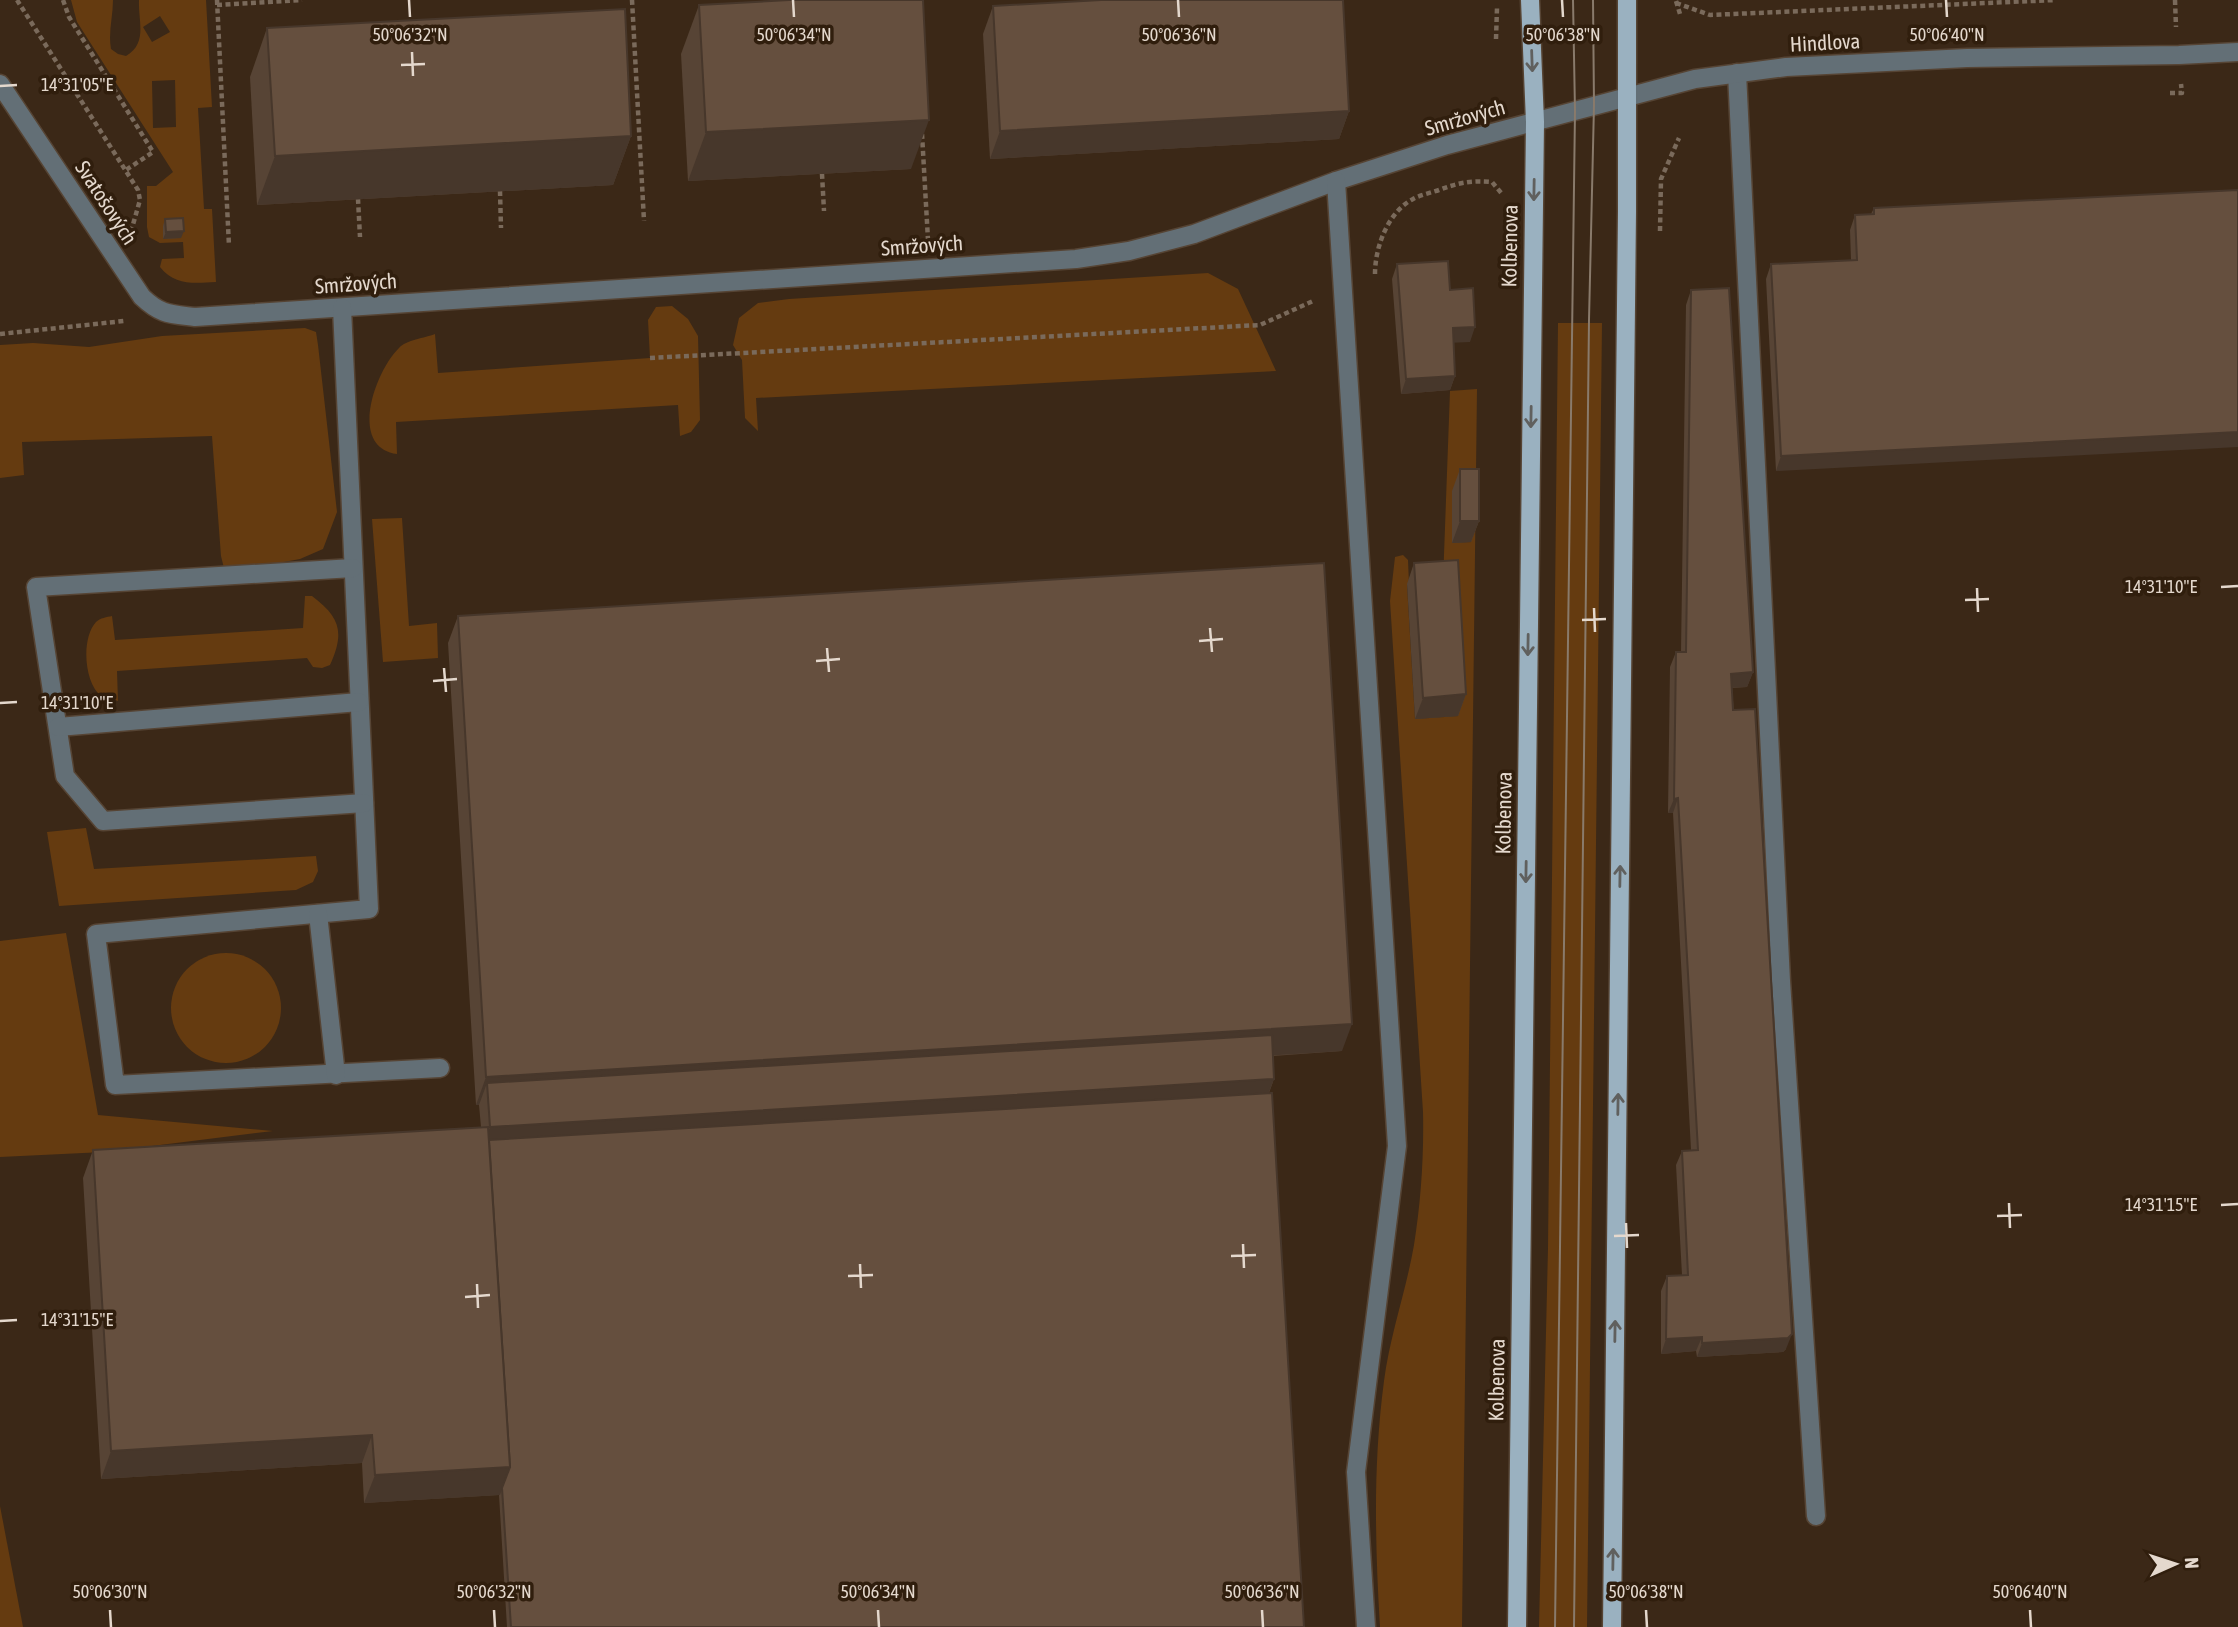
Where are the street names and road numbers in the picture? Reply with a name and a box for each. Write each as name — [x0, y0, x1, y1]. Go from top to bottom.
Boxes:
street label: Hindlova — [1789, 28, 1861, 56]
street label: Smržových — [1422, 94, 1508, 140]
street label: Svatošových — [71, 156, 143, 249]
street label: Kolbenova — [1496, 204, 1522, 288]
street label: Smržových — [880, 230, 964, 260]
street label: Smržových — [314, 268, 398, 298]
street label: Kolbenova — [1490, 771, 1516, 855]
street label: Kolbenova — [1483, 1338, 1509, 1422]

